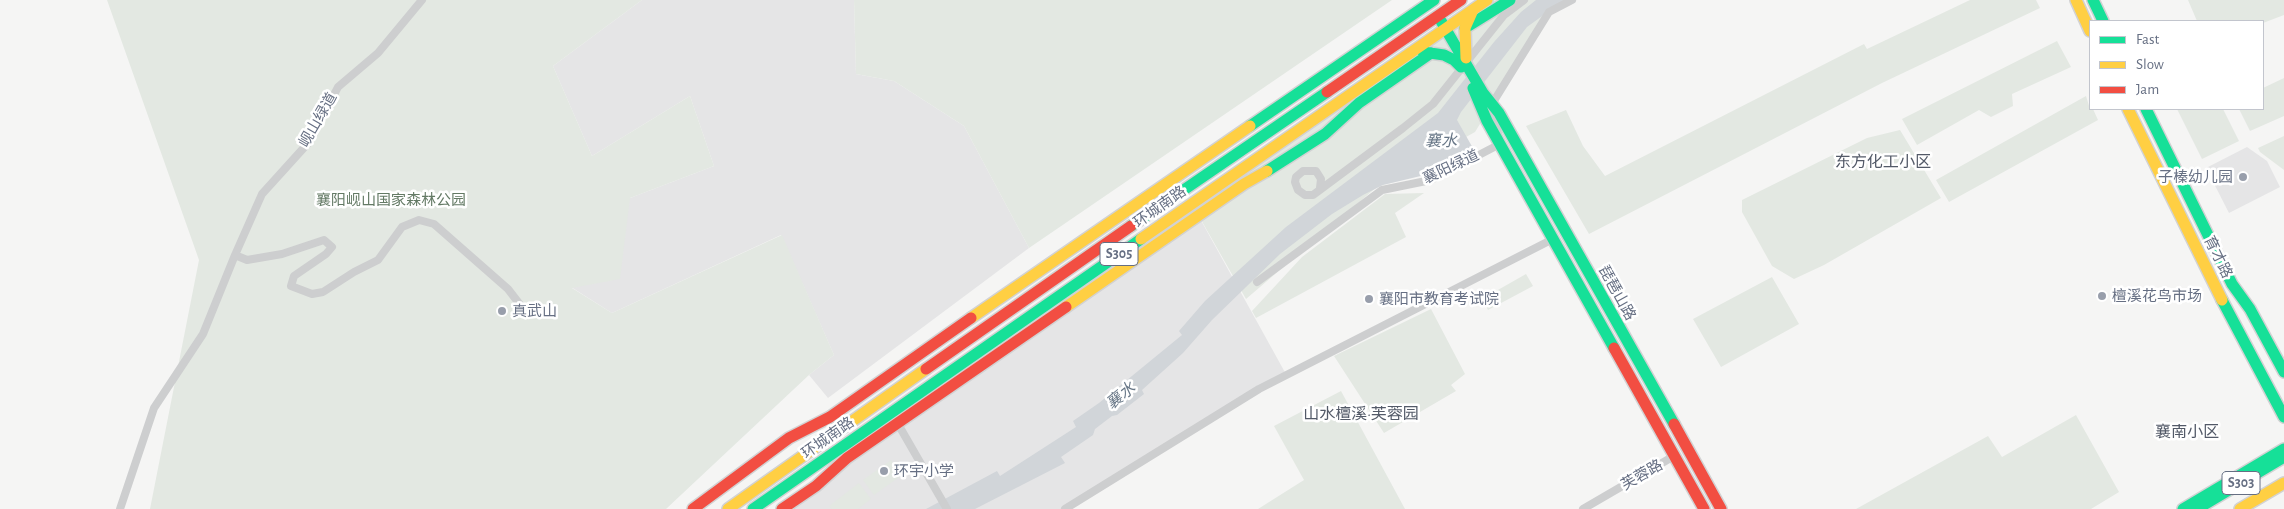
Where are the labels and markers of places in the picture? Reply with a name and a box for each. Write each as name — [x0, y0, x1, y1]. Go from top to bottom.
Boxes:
place label: 子榛幼儿园 — [2158, 168, 2233, 186]
marker: 子榛幼儿园 — [2237, 171, 2249, 183]
place label: 檀溪花鸟市场 — [2112, 287, 2202, 305]
place label: 襄阳市教育考试院 — [1379, 290, 1499, 308]
marker: 檀溪花鸟市场 — [2096, 290, 2108, 302]
marker: 襄阳市教育考试院 — [1363, 293, 1375, 305]
place label: 真武山 — [512, 302, 557, 320]
marker: 真武山 — [496, 305, 508, 317]
place label: 环宇小学 — [894, 462, 954, 480]
marker: 环宇小学 — [878, 465, 890, 477]

